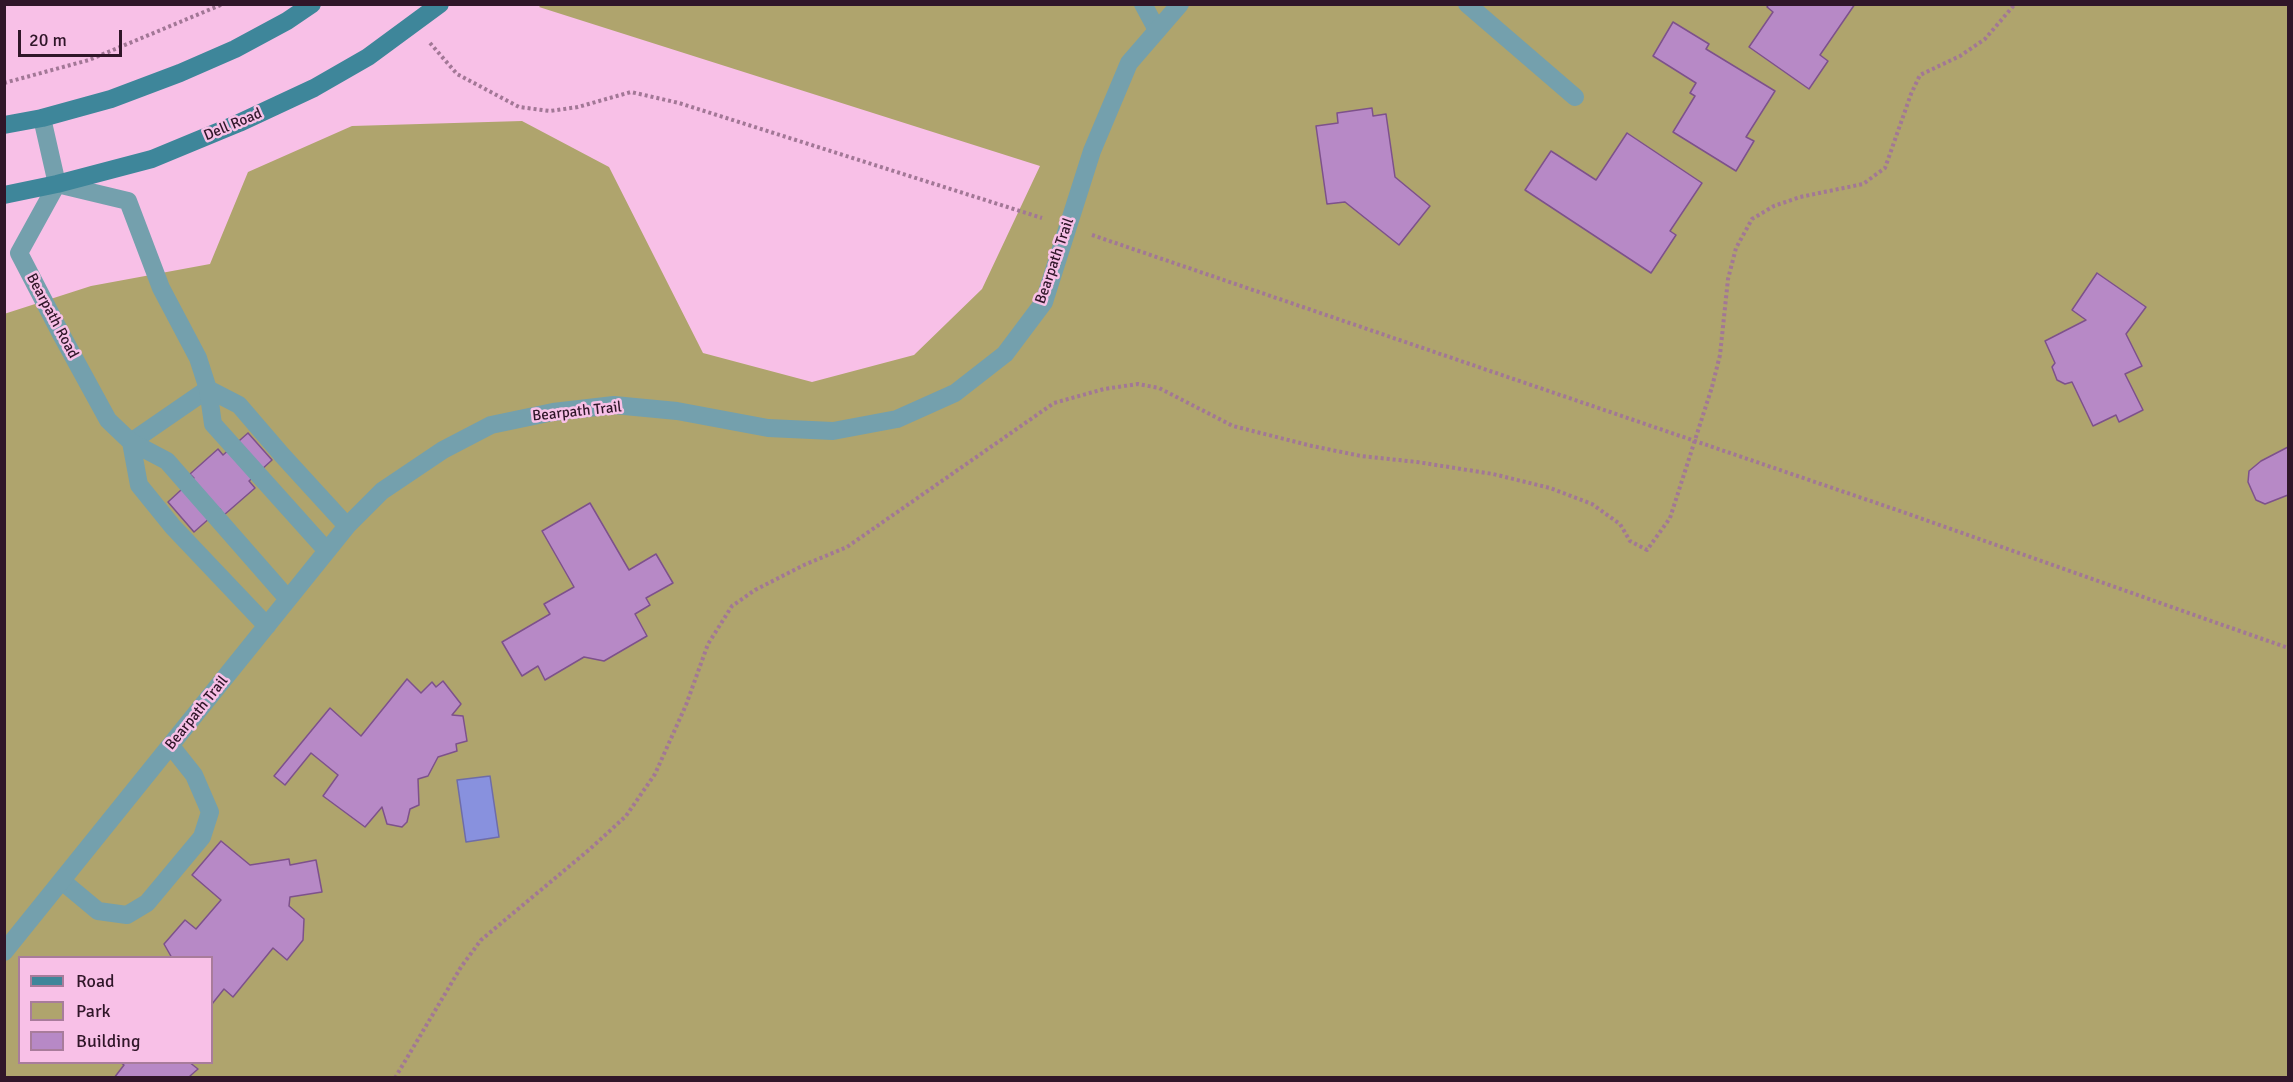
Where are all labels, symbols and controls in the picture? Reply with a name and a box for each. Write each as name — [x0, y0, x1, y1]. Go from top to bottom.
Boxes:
scale bar — [21, 18, 124, 56]
text: 20 m — [29, 29, 67, 51]
street label: Dell Road — [201, 105, 265, 145]
street label: Bearpath Trail — [1032, 216, 1078, 306]
street label: Bearpath Road — [22, 270, 82, 362]
street label: Bearpath Trail — [531, 398, 623, 426]
street label: Bearpath Trail — [162, 672, 232, 754]
legend — [18, 956, 213, 1064]
text: Road — [76, 970, 115, 992]
text: Park — [76, 1000, 111, 1022]
text: Building — [76, 1030, 140, 1052]

